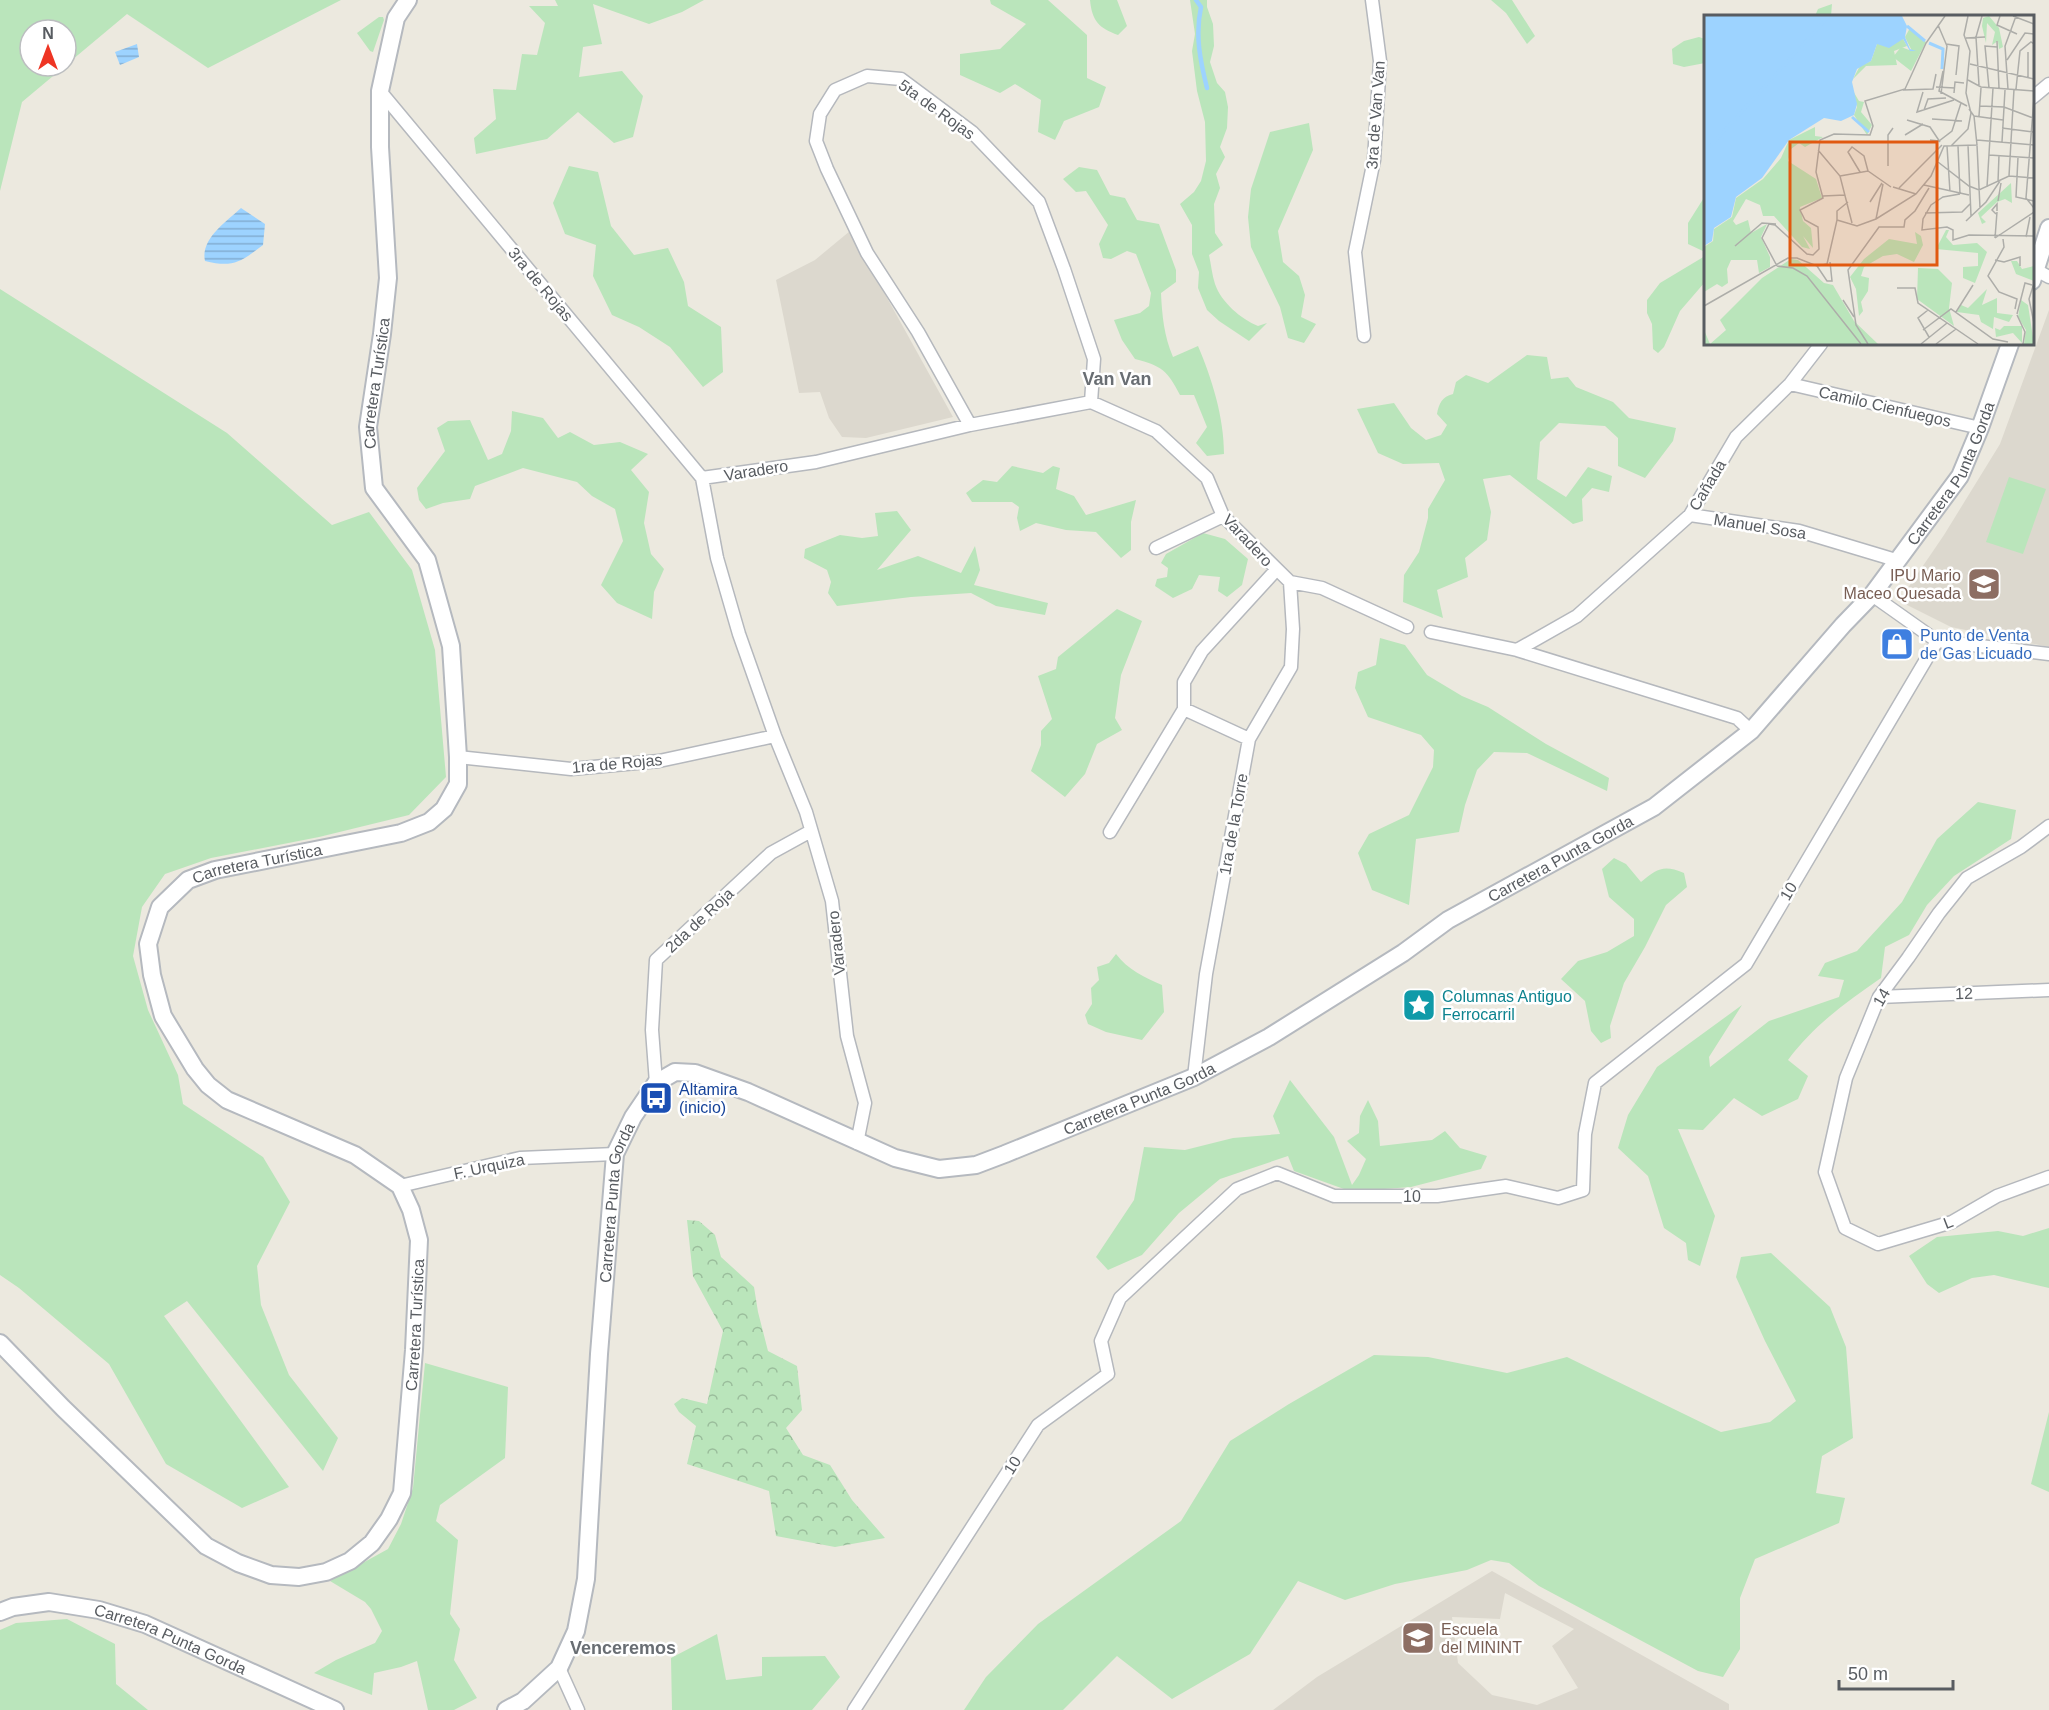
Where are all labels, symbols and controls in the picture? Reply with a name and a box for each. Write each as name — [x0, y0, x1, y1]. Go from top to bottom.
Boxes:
inset map — [1704, 15, 2034, 345]
north arrow — [18, 18, 78, 78]
text: N — [42, 25, 54, 42]
street label: 3ra de Van Van — [1363, 60, 1388, 170]
street label: 5ta de Rojas — [895, 76, 978, 143]
street label: 3ra de Rojas — [505, 244, 576, 325]
street label: Carretera Turística — [360, 317, 393, 450]
district label: Van Van — [1082, 369, 1152, 389]
street label: Camilo Cienfuegos — [1817, 383, 1953, 430]
street label: Carretera Punta Gorda — [1904, 400, 1998, 549]
street label: Varadero — [723, 457, 789, 484]
street label: Cañada — [1686, 457, 1729, 514]
street label: Varadero — [1219, 511, 1276, 570]
street label: Manuel Sosa — [1712, 511, 1807, 542]
school or university icon: IPU Mario Maceo Quesada — [1966, 566, 2002, 602]
place label: IPU Mario Maceo Quesada — [1844, 567, 1961, 602]
shop icon: Punto de Venta de Gas Licuado — [1879, 626, 1915, 662]
place label: Punto de Venta de Gas Licuado — [1920, 627, 2032, 662]
street label: 1ra de Rojas — [571, 751, 663, 776]
street label: 1ra de la Torre — [1216, 772, 1251, 876]
street label: Carretera Punta Gorda — [1485, 812, 1636, 905]
street label: Carretera Turística — [190, 841, 324, 887]
street label: 10 — [1777, 879, 1800, 903]
street label: 2da de Roja — [662, 885, 737, 956]
street label: Varadero — [825, 910, 848, 976]
street label: 14 — [1870, 985, 1893, 1009]
street label: 12 — [1955, 985, 1973, 1002]
place icon: Columnas Antiguo Ferrocarril — [1401, 987, 1437, 1023]
place label: Columnas Antiguo Ferrocarril — [1442, 988, 1572, 1023]
street label: Carretera Punta Gorda — [1061, 1059, 1218, 1138]
bus stop icon: Altamira (inicio) — [638, 1080, 674, 1116]
place label: Altamira (inicio) — [679, 1081, 738, 1116]
street label: Carretera Punta Gorda — [597, 1120, 638, 1284]
street label: F. Urquiza — [452, 1151, 526, 1182]
street label: 10 — [1403, 1188, 1421, 1205]
street label: L — [1941, 1213, 1955, 1232]
street label: Carretera Turística — [403, 1258, 427, 1392]
street label: 10 — [1000, 1453, 1024, 1477]
street label: Carretera Punta Gorda — [92, 1601, 249, 1678]
school or university icon: Escuela del MININT — [1400, 1620, 1436, 1656]
place label: Escuela del MININT — [1441, 1621, 1522, 1656]
district label: Venceremos — [570, 1638, 676, 1658]
scale bar — [1839, 1653, 1953, 1691]
text: 50 m — [1848, 1664, 1888, 1684]

